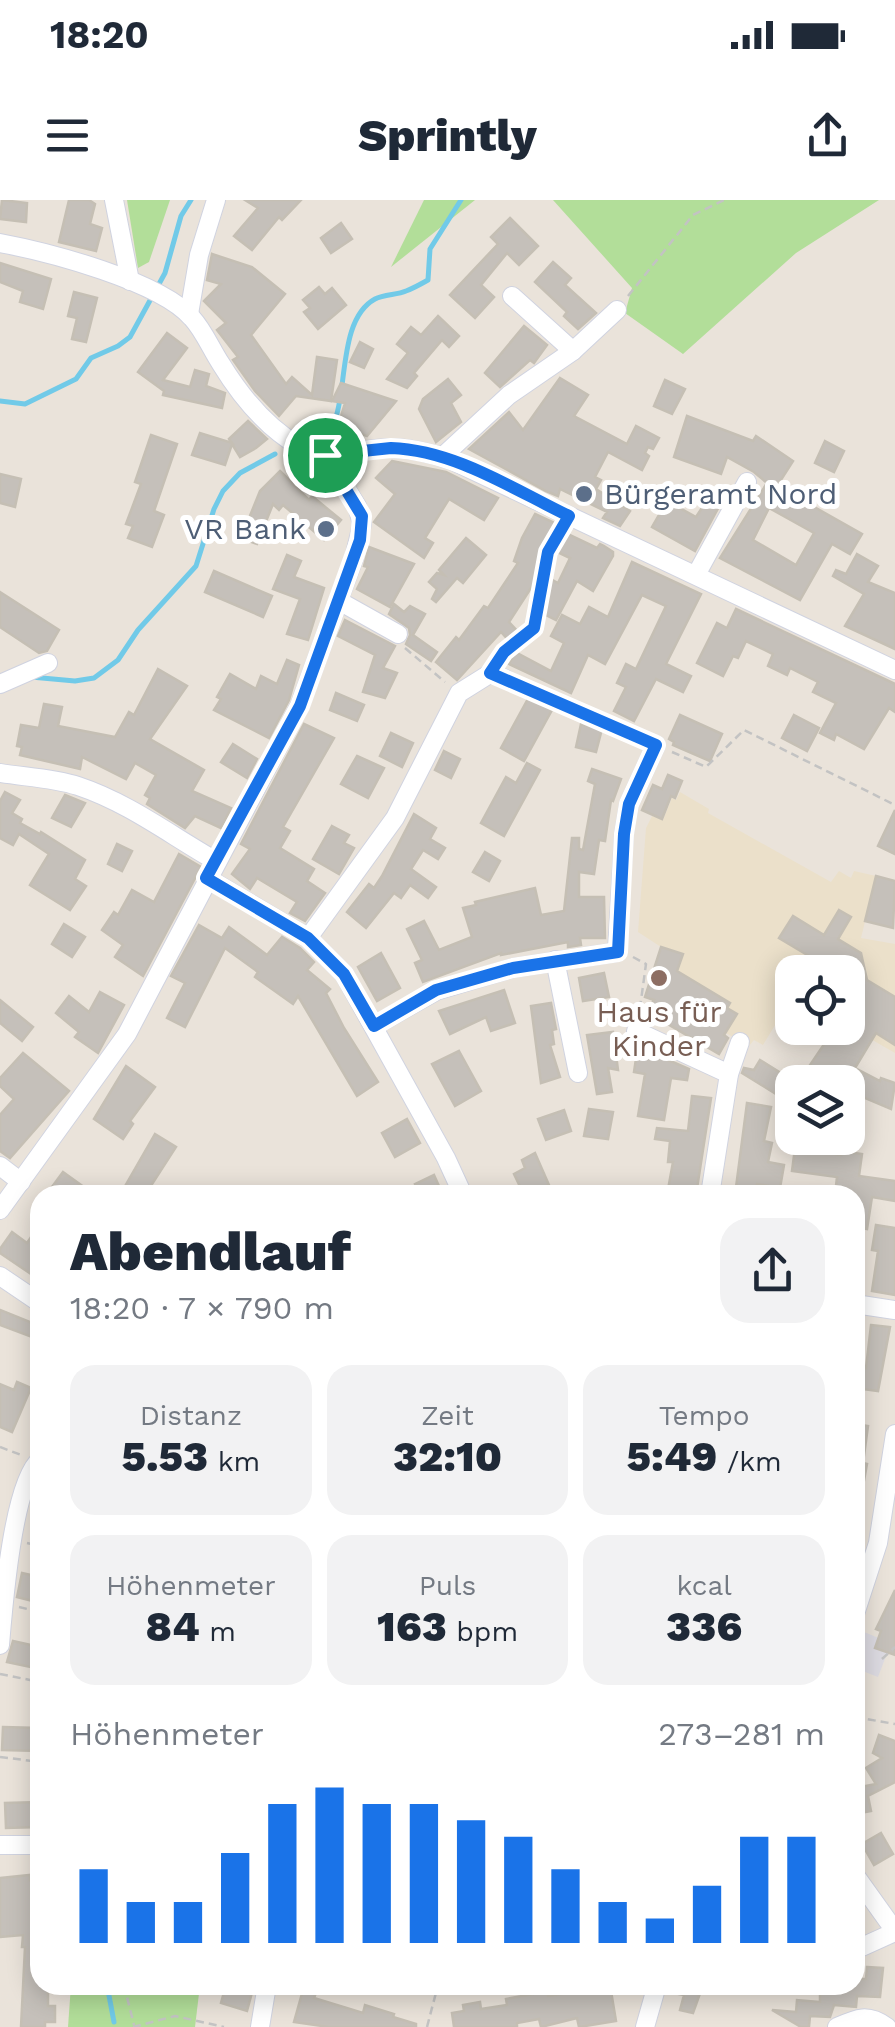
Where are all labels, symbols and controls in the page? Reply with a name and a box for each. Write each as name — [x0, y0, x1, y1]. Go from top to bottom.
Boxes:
text: 18:20 — [50, 13, 149, 57]
icon: menu — [40, 108, 95, 163]
icon: share — [800, 108, 855, 163]
text: Sprintly — [358, 109, 537, 162]
pin — [283, 413, 368, 498]
icon: arrive — [298, 428, 353, 483]
place label: Bürgeramt Nord — [604, 476, 837, 511]
marker: Bürgeramt Nord — [573, 483, 595, 505]
place label: VR Bank — [184, 511, 306, 546]
marker: VR Bank — [315, 518, 337, 540]
map controls — [775, 955, 865, 1155]
button: locate — [775, 955, 865, 1045]
marker: Haus für Kinder — [648, 967, 670, 989]
place label: Haus für Kinder — [596, 994, 722, 1063]
button: layers — [775, 1065, 865, 1155]
button: share — [720, 1218, 825, 1323]
text: Abendlauf — [70, 1219, 351, 1283]
text: 18:20 · 7 × 790 m — [70, 1289, 334, 1327]
text: Distanz — [140, 1399, 242, 1432]
text: Zeit — [421, 1399, 474, 1432]
text: Tempo — [659, 1399, 750, 1432]
text: 5.53 — [121, 1432, 208, 1481]
text: 32:10 — [393, 1432, 502, 1481]
text: 5:49 — [627, 1432, 717, 1481]
text: km — [208, 1445, 260, 1478]
text: /km — [717, 1445, 782, 1478]
text: Höhenmeter — [106, 1569, 276, 1602]
text: Puls — [419, 1569, 476, 1602]
text: kcal — [676, 1569, 732, 1602]
text: 84 — [146, 1602, 200, 1651]
text: 163 — [377, 1602, 447, 1651]
text: 336 — [666, 1602, 742, 1651]
text: m — [200, 1615, 236, 1648]
text: bpm — [447, 1615, 518, 1648]
text: Höhenmeter — [70, 1715, 264, 1753]
text: 273–281 m — [658, 1715, 825, 1753]

